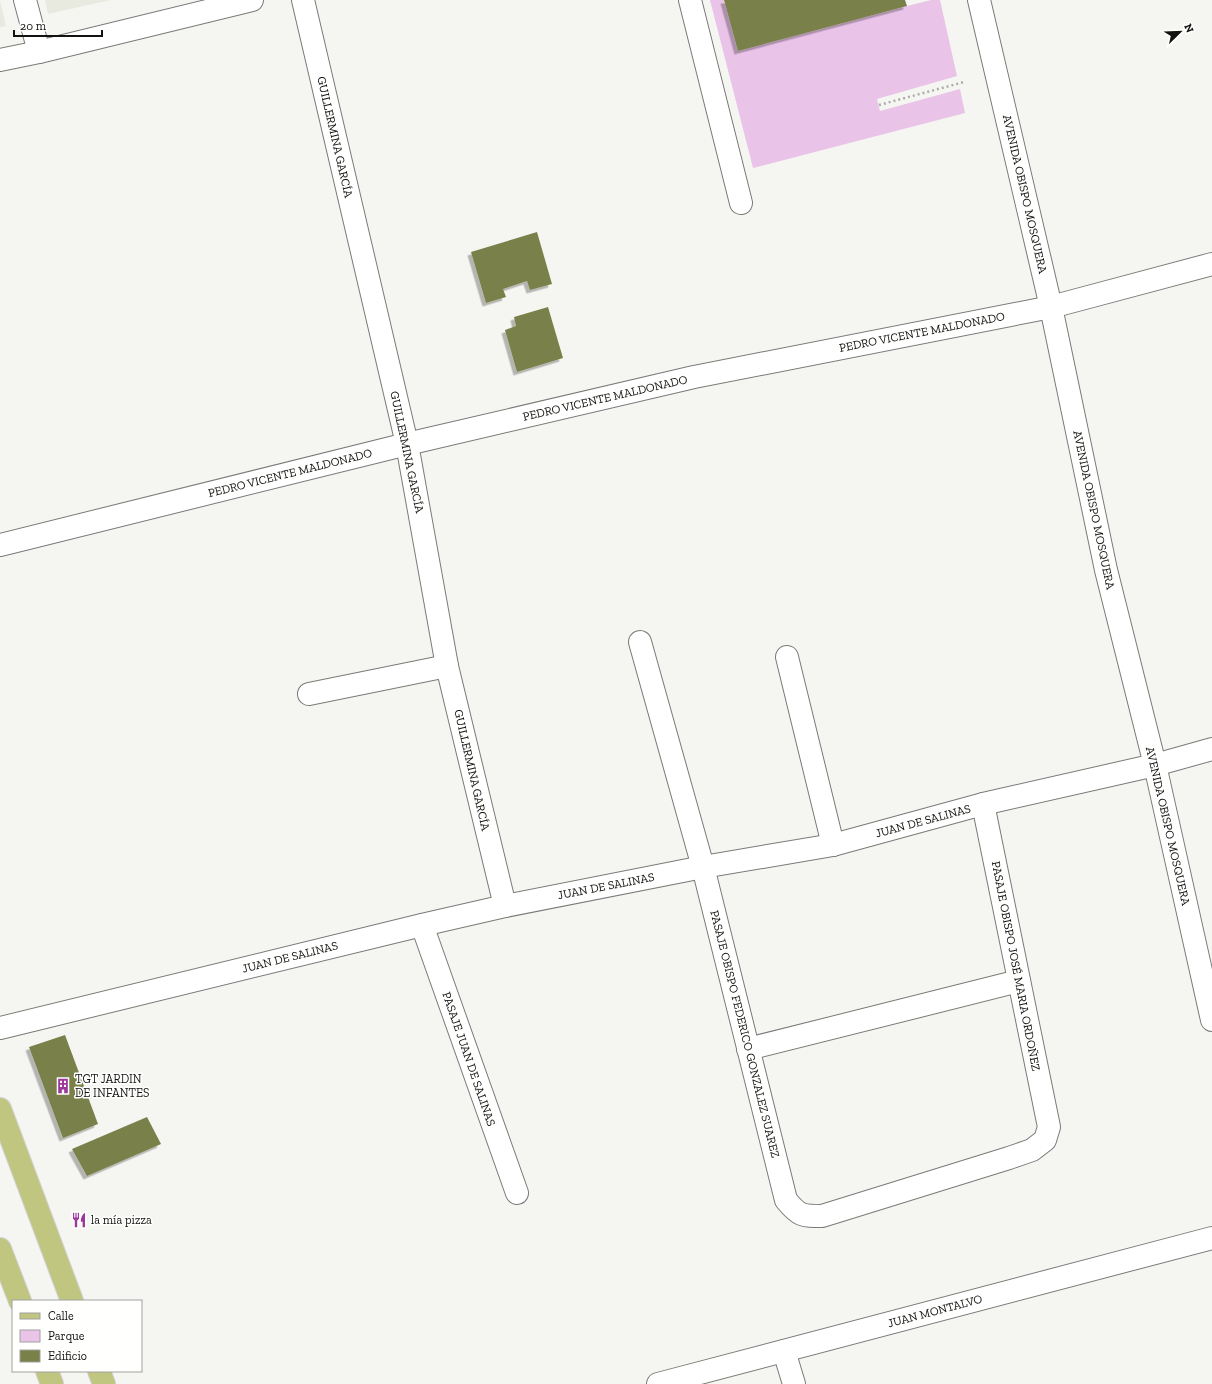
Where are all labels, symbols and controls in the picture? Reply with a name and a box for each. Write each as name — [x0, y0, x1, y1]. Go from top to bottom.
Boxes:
scale bar — [14, 12, 102, 38]
north arrow — [1160, 12, 1200, 52]
text: 20 m — [20, 19, 47, 33]
text: N — [1181, 22, 1197, 35]
street label: GUILLERMINA GARCÍA — [314, 75, 357, 199]
street label: AVENIDA OBISPO MOSQUERA — [1000, 113, 1050, 275]
street label: PEDRO VICENTE MALDONADO — [838, 309, 1006, 355]
street label: PEDRO VICENTE MALDONADO — [521, 372, 689, 424]
street label: GUILLERMINA GARCÍA — [387, 390, 428, 514]
street label: AVENIDA OBISPO MOSQUERA — [1070, 429, 1118, 591]
street label: PEDRO VICENTE MALDONADO — [207, 446, 374, 500]
street label: GUILLERMINA GARCÍA — [451, 708, 494, 832]
street label: AVENIDA OBISPO MOSQUERA — [1143, 745, 1193, 907]
street label: JUAN DE SALINAS — [874, 802, 972, 840]
street label: PASAJE OBISPO JOSÉ MARIA ORDOÑEZ — [989, 860, 1044, 1072]
street label: JUAN DE SALINAS — [556, 870, 656, 902]
street label: PASAJE OBISPO FEDERICO GONZALEZ SUAREZ — [707, 909, 783, 1159]
street label: JUAN DE SALINAS — [241, 938, 339, 976]
street label: PASAJE JUAN DE SALINAS — [439, 990, 499, 1128]
place label: TGT JARDIN DE INFANTES — [75, 1072, 149, 1100]
building icon: TGT JARDIN DE INFANTES — [54, 1077, 72, 1095]
restaurant icon: la mía pizza — [70, 1211, 88, 1229]
place label: la mía pizza — [91, 1213, 152, 1227]
street label: JUAN MONTALVO — [886, 1292, 984, 1330]
legend — [12, 1300, 142, 1372]
text: Calle — [48, 1309, 74, 1323]
text: Parque — [48, 1329, 85, 1343]
text: Edificio — [48, 1349, 87, 1363]

